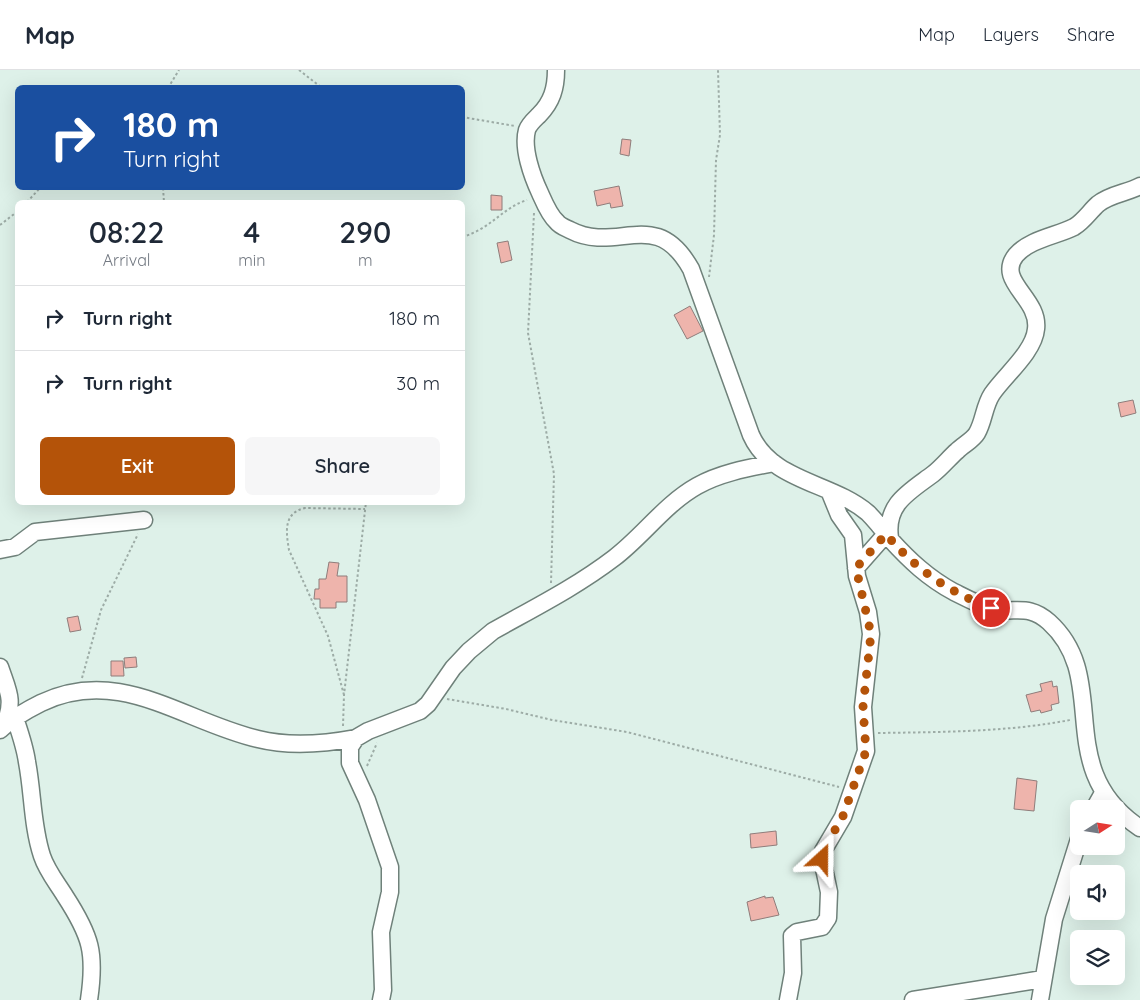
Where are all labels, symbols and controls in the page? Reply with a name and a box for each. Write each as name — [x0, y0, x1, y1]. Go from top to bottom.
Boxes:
text: Map — [25, 20, 75, 50]
text: Map — [918, 23, 955, 46]
text: Layers — [983, 23, 1039, 46]
text: Share — [1067, 23, 1115, 46]
text: 180 m — [123, 102, 219, 146]
icon: right — [40, 105, 105, 170]
text: Turn right — [123, 145, 220, 173]
text: 08:22 — [89, 213, 164, 251]
text: 4 — [243, 213, 260, 251]
text: 290 — [339, 213, 391, 251]
text: Arrival — [103, 250, 151, 270]
text: min — [238, 250, 265, 270]
text: m — [358, 250, 372, 270]
icon: right — [40, 304, 68, 332]
text: Turn right — [83, 306, 172, 330]
text: 180 m — [389, 306, 440, 330]
icon: right — [40, 369, 68, 397]
text: Turn right — [83, 371, 172, 395]
text: 30 m — [396, 371, 440, 395]
button: Exit — [40, 437, 235, 495]
button: Share — [245, 437, 440, 495]
pin — [970, 587, 1012, 629]
icon: arrive — [977, 594, 1005, 622]
north arrow — [1070, 800, 1125, 855]
map controls — [1070, 800, 1125, 985]
position arrow — [795, 832, 847, 884]
button: sound — [1070, 865, 1125, 920]
button: layers — [1070, 930, 1125, 985]

